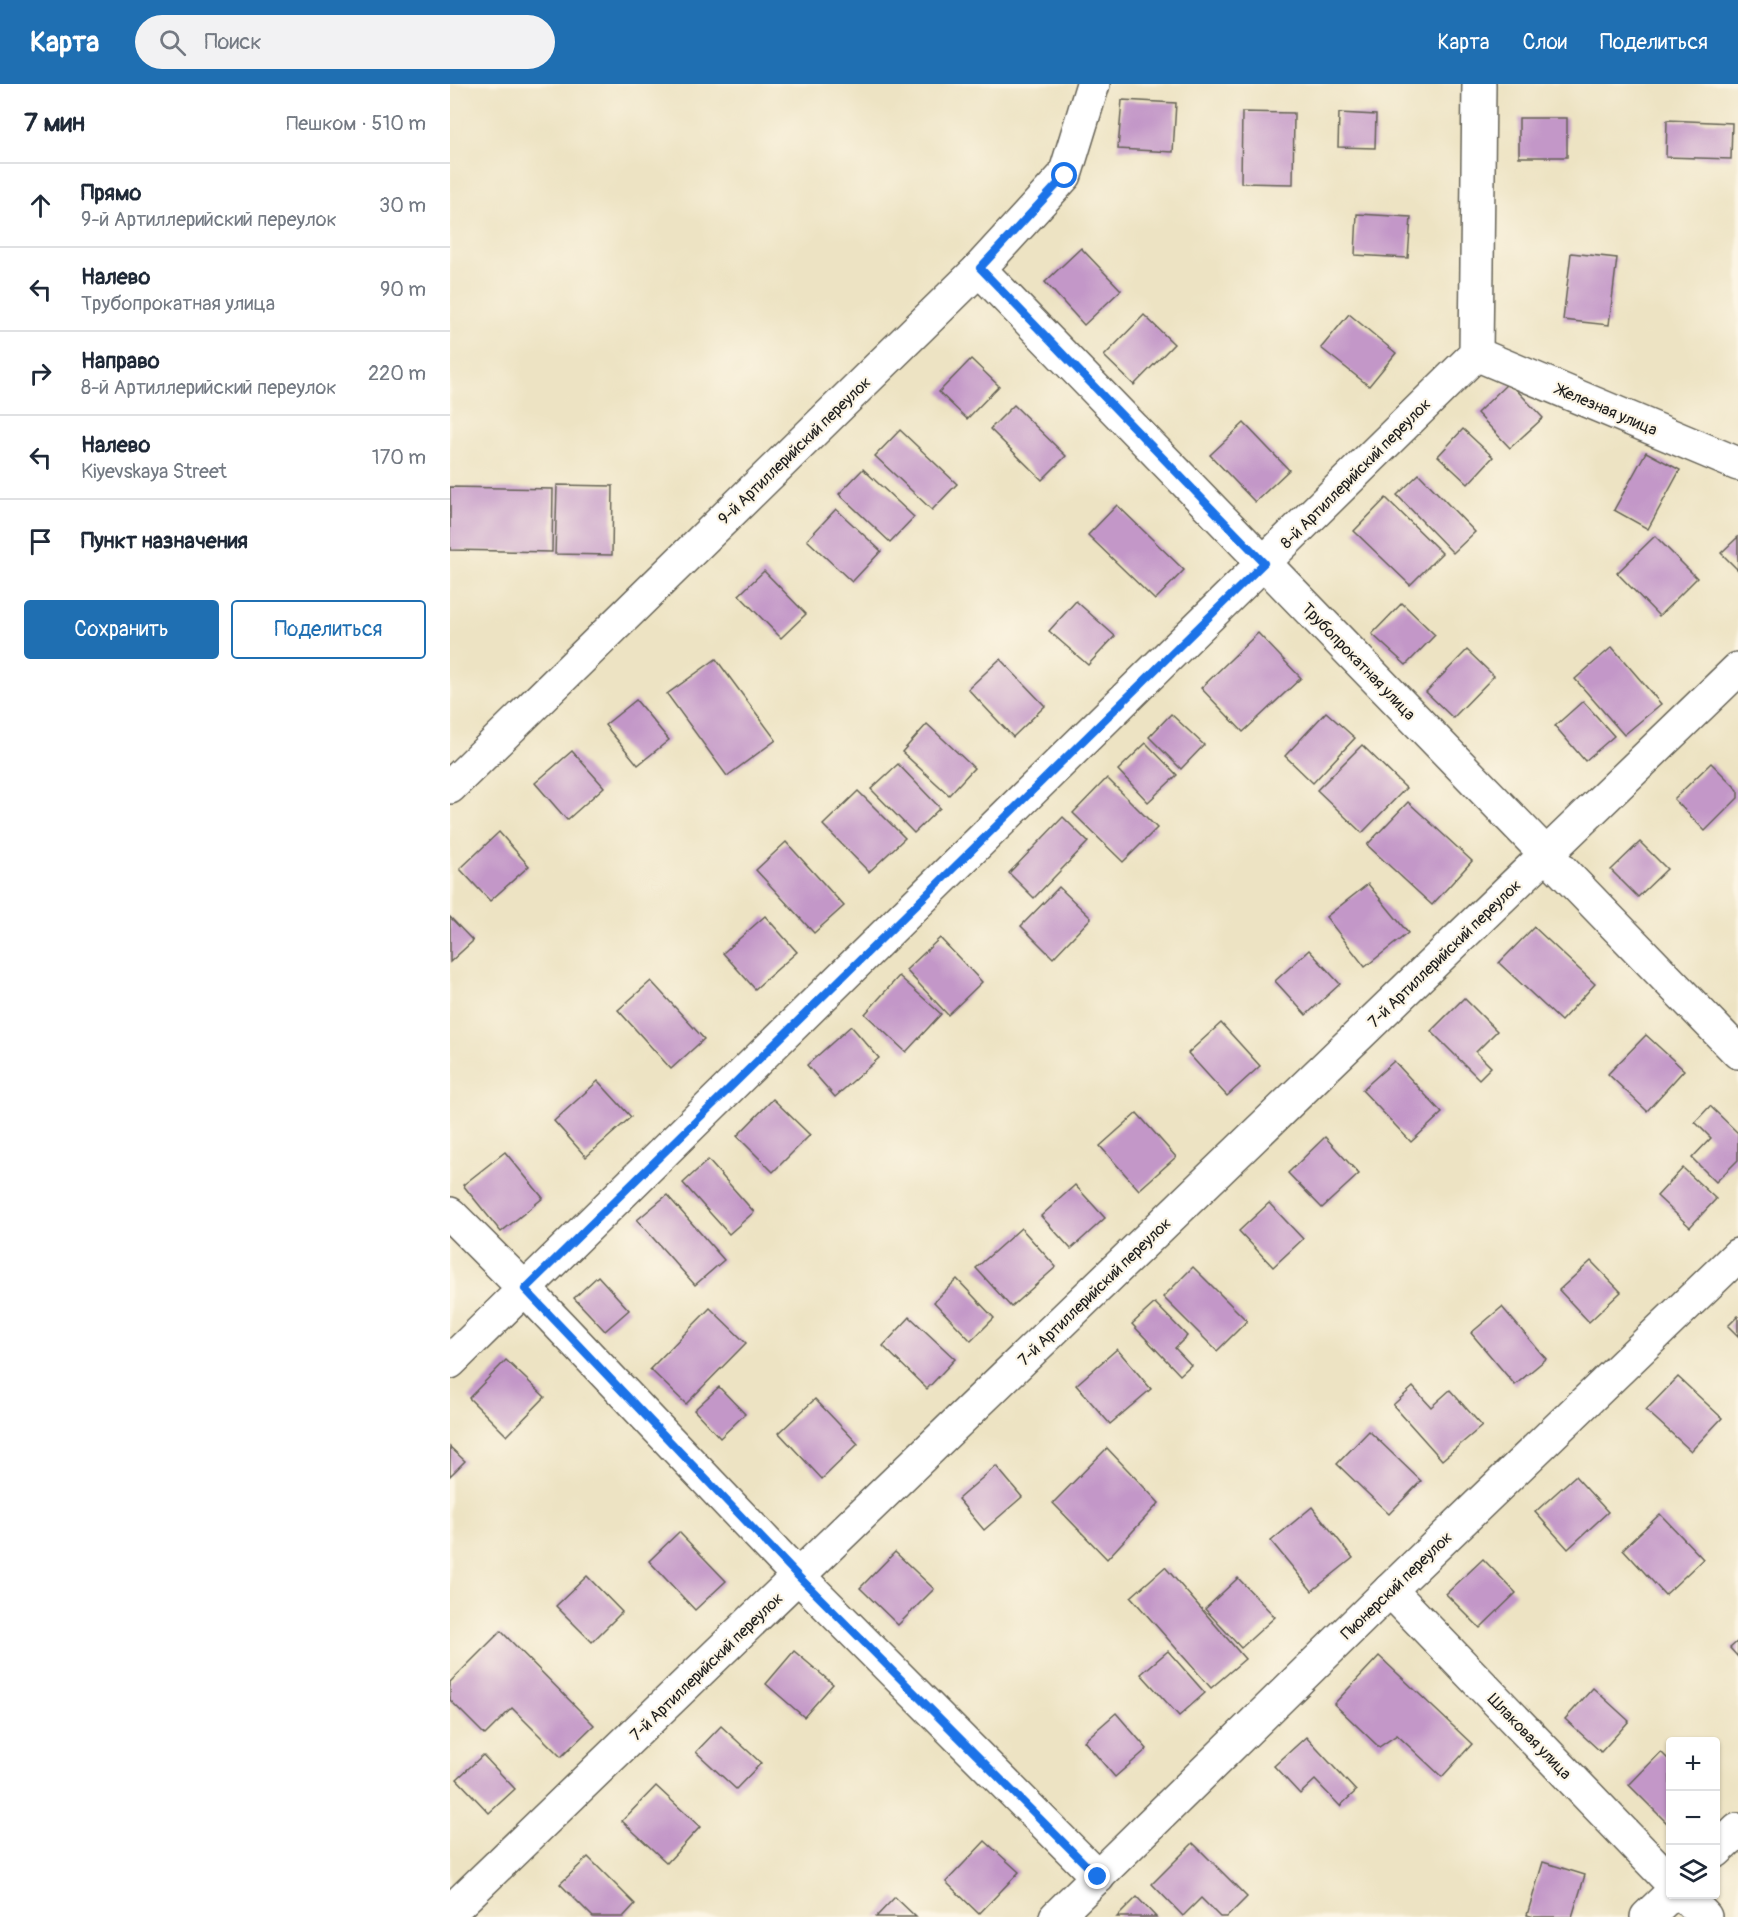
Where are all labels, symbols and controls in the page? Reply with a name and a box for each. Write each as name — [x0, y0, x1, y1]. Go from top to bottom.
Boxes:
search box — [135, 15, 555, 69]
text: Карта — [30, 25, 99, 60]
icon: search — [156, 26, 189, 59]
text: Поиск — [204, 28, 262, 56]
text: Карта — [1437, 29, 1489, 56]
text: Слои — [1522, 29, 1567, 56]
text: Поделиться — [1600, 29, 1708, 56]
text: 7 мин — [24, 107, 85, 139]
text: Пешком · 510 m — [286, 111, 426, 136]
route start — [1051, 162, 1077, 188]
text: Прямо — [81, 179, 141, 207]
icon: ahead — [24, 189, 57, 222]
text: 30 m — [379, 193, 426, 218]
text: 9-й Артиллерийский переулок — [81, 207, 337, 232]
text: Налево — [81, 263, 150, 291]
icon: left — [24, 273, 57, 306]
text: 90 m — [380, 277, 426, 302]
text: Трубопрокатная улица — [81, 291, 275, 316]
text: Направо — [81, 347, 160, 375]
icon: right — [24, 357, 57, 390]
text: 220 m — [368, 361, 426, 386]
street label: 9-й Артиллерийский переулок — [714, 372, 875, 529]
text: 8-й Артиллерийский переулок — [81, 375, 337, 400]
street label: Железная улица — [1550, 378, 1660, 440]
street label: 8-й Артиллерийский переулок — [1276, 394, 1435, 553]
text: Налево — [81, 431, 150, 459]
icon: left — [24, 441, 57, 474]
text: 170 m — [372, 445, 426, 470]
text: Kiyevskaya Street — [81, 459, 227, 484]
icon: arrive — [24, 525, 57, 558]
text: Пункт назначения — [81, 527, 248, 555]
street label: Трубопрокатная улица — [1297, 599, 1419, 724]
button: Сохранить — [24, 600, 219, 659]
button: Поделиться — [231, 600, 426, 659]
street label: 7-й Артиллерийский переулок — [1364, 875, 1525, 1032]
street label: 7-й Артиллерийский переулок — [1014, 1213, 1175, 1370]
street label: Пионерский переулок — [1337, 1527, 1457, 1644]
street label: 7-й Артиллерийский переулок — [626, 1588, 787, 1745]
street label: Шлаковая улица — [1483, 1689, 1575, 1784]
map controls — [1666, 1737, 1720, 1899]
button: + — [1666, 1737, 1720, 1791]
button: − — [1666, 1791, 1720, 1845]
button: layers — [1666, 1845, 1720, 1899]
route end — [1084, 1863, 1110, 1889]

